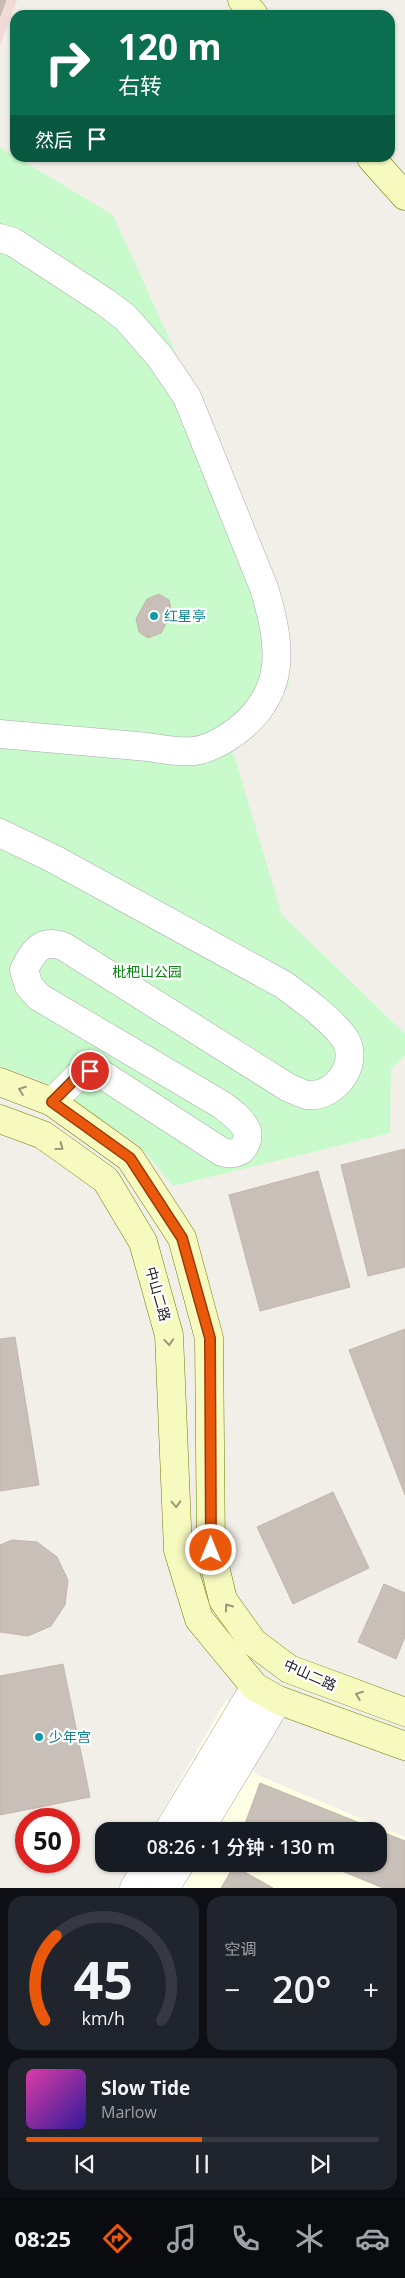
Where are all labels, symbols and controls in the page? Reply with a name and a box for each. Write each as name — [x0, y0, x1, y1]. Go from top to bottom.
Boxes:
text: 120 m — [118, 23, 222, 70]
icon: right — [35, 30, 100, 95]
text: 右转 — [118, 70, 162, 100]
icon: arrive — [83, 125, 111, 153]
text: 然后 — [35, 127, 73, 153]
place label: 红星亭 — [164, 606, 206, 625]
marker: 红星亭 — [148, 610, 160, 622]
park label: 枇杷山公园 — [112, 962, 182, 981]
pin — [69, 1050, 111, 1092]
icon: arrive — [76, 1057, 104, 1085]
one-way arrow — [18, 1086, 27, 1096]
one-way arrow — [54, 1141, 64, 1150]
street label: 中山二路 — [142, 1264, 175, 1323]
one-way arrow — [164, 1338, 175, 1346]
one-way arrow — [171, 1500, 181, 1508]
position arrow — [184, 1523, 236, 1575]
one-way arrow — [225, 1604, 234, 1613]
street label: 中山二路 — [281, 1654, 340, 1695]
one-way arrow — [356, 1691, 364, 1701]
place label: 少年宫 — [49, 1727, 91, 1746]
marker: 少年宫 — [33, 1731, 45, 1743]
speed limit sign: 50 — [15, 1808, 80, 1873]
text: 08:26 · 1 分钟 · 130 m — [147, 1834, 335, 1860]
text: 空调 — [225, 1938, 257, 1960]
text: 45 — [74, 1943, 133, 2014]
text: 20° — [272, 1962, 332, 2014]
text: − — [225, 1970, 241, 2008]
text: + — [363, 1970, 379, 2008]
text: km/h — [82, 2006, 125, 2030]
text: Slow Tide — [101, 2075, 190, 2101]
text: Marlow — [101, 2101, 157, 2123]
icon: previous — [71, 2150, 99, 2178]
icon: pause — [188, 2150, 216, 2178]
icon: next — [306, 2150, 334, 2178]
icon: directions — [100, 2221, 135, 2256]
icon: music — [164, 2221, 199, 2256]
icon: phone — [228, 2221, 263, 2256]
icon: climate — [292, 2221, 327, 2256]
icon: car — [355, 2221, 390, 2256]
text: 08:25 — [14, 2223, 71, 2253]

